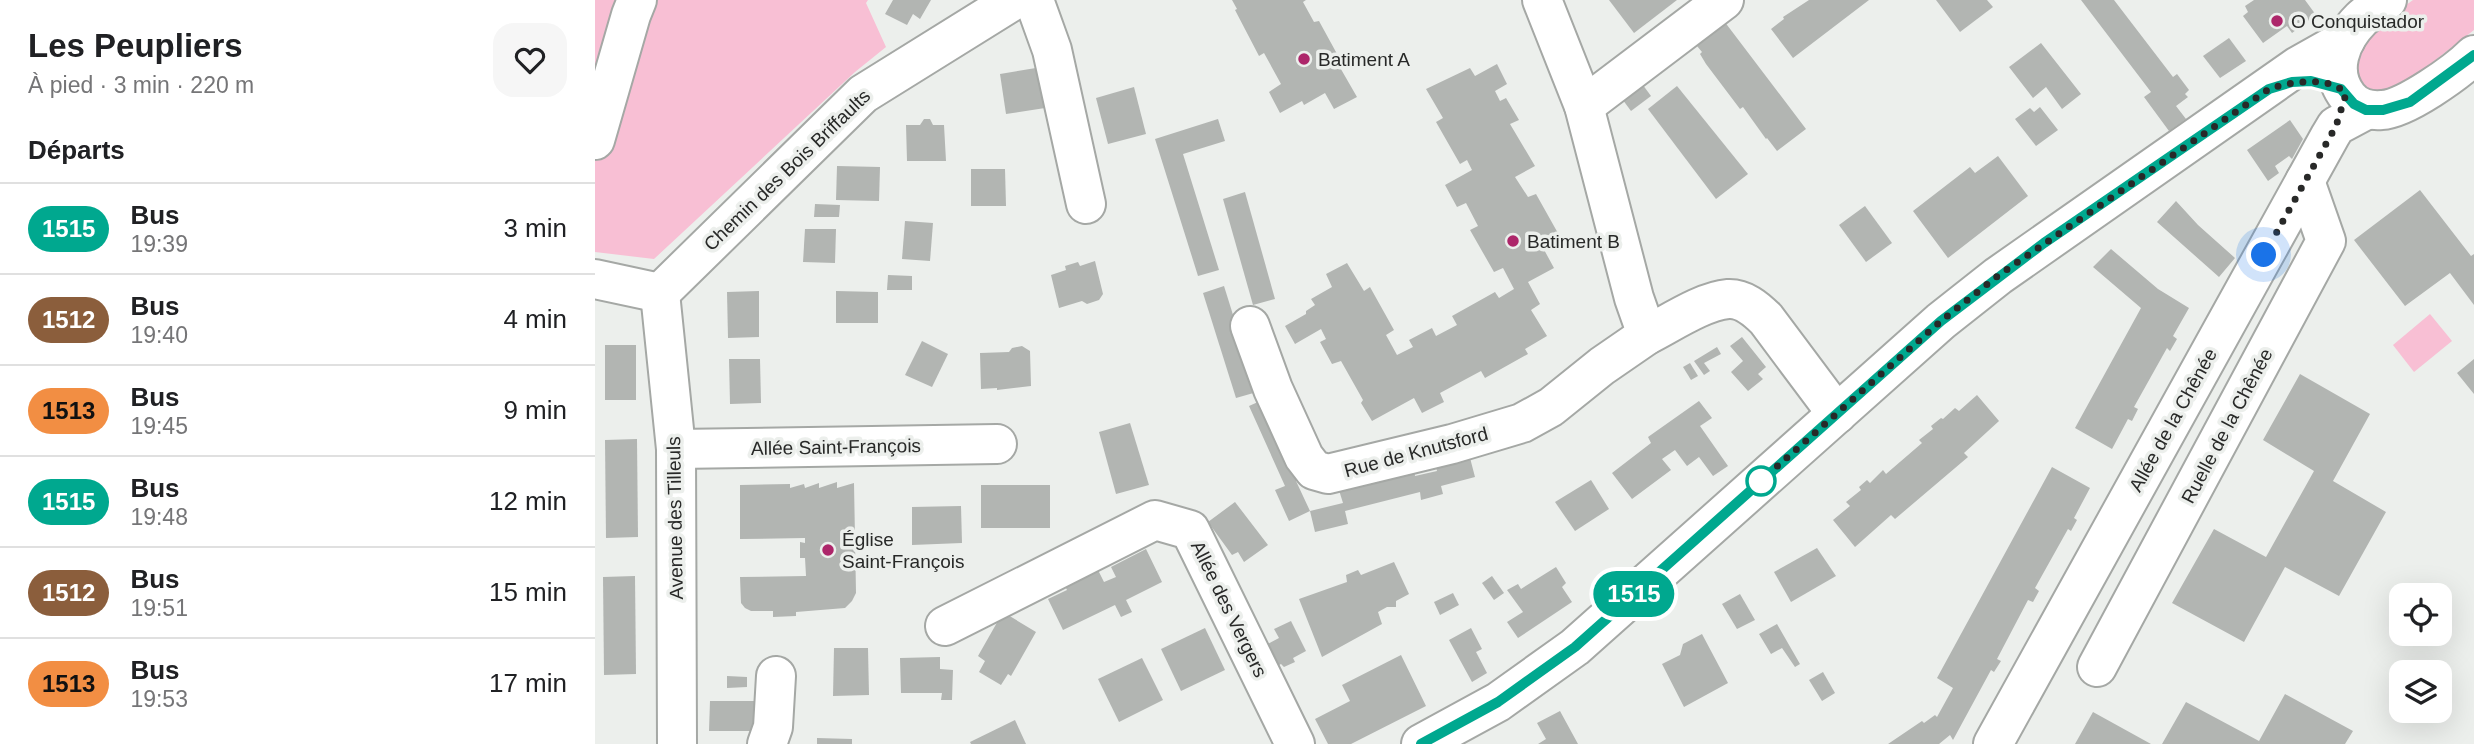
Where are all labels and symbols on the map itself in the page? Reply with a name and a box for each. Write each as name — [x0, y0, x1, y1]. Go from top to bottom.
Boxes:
place label: O Conquistador — [2291, 11, 2425, 32]
marker: O Conquistador — [2269, 13, 2285, 29]
place label: Batiment A — [1318, 49, 1410, 70]
marker: Batiment A — [1296, 51, 1312, 67]
street label: Chemin des Bois Briffaults — [700, 85, 874, 255]
place label: Batiment B — [1527, 231, 1620, 252]
marker: Batiment B — [1505, 233, 1521, 249]
your location — [2246, 237, 2281, 272]
street label: Allée de la Chênée — [2125, 345, 2221, 495]
street label: Ruelle de la Chênée — [2177, 345, 2277, 507]
street label: Rue de Knutsford — [1342, 423, 1490, 481]
street label: Allée Saint-François — [751, 435, 921, 459]
street label: Avenue des Tilleuls — [663, 436, 687, 600]
unlabelled marker — [1746, 466, 1776, 496]
place label: Église Saint-François — [842, 529, 965, 572]
street label: Allée des Vergers — [1187, 537, 1271, 681]
marker: Église Saint-François — [820, 542, 836, 558]
line badge: 1515 — [1585, 571, 1683, 617]

